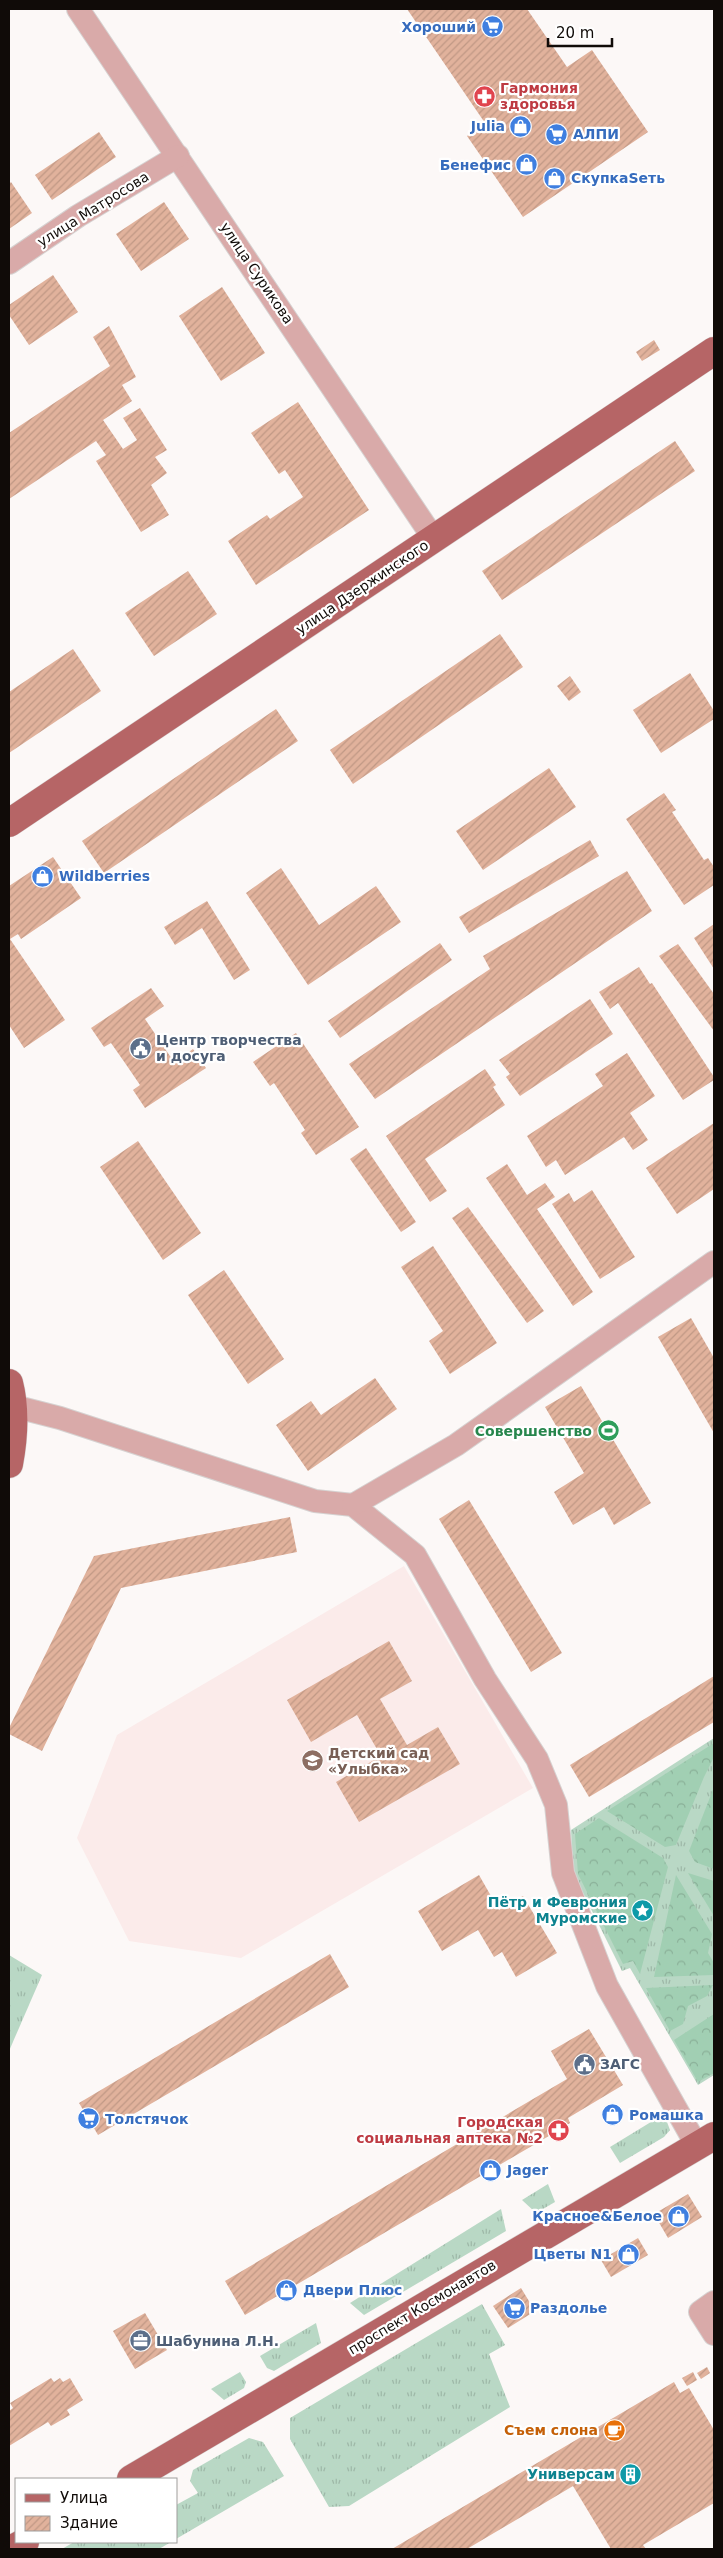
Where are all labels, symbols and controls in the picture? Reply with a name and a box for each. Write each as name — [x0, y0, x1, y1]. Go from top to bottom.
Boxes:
supermarket icon: Хороший — [480, 15, 504, 39]
scale bar — [548, 15, 612, 47]
place label: Хороший — [401, 19, 476, 35]
text: 20 m — [556, 24, 594, 42]
place label: Гармония здоровья — [500, 80, 578, 112]
pharmacy icon: Гармония здоровья — [472, 84, 496, 108]
shop icon: Julia — [509, 114, 533, 138]
place label: Julia — [470, 118, 505, 134]
supermarket icon: АЛПИ — [545, 122, 569, 146]
place label: АЛПИ — [573, 126, 619, 142]
shop icon: Бенефис — [515, 153, 539, 177]
place label: Бенефис — [440, 157, 511, 173]
shop icon: СкупкаSеть — [543, 166, 567, 190]
street label: улица Матросова — [34, 168, 152, 250]
place label: СкупкаSеть — [571, 170, 665, 186]
street label: улица Сурикова — [217, 219, 297, 327]
street label: улица Дзержинского — [293, 537, 431, 637]
shop icon: Wildberries — [31, 864, 55, 888]
place label: Wildberries — [59, 868, 150, 884]
place label: Центр творчества и досуга — [156, 1032, 302, 1064]
public building icon: Центр творчества и досуга — [128, 1036, 152, 1060]
sports icon: Совершенство — [596, 1419, 620, 1443]
place label: Совершенство — [475, 1423, 592, 1439]
place label: Детский сад «Улыбка» — [328, 1745, 429, 1777]
school or university icon: Детский сад «Улыбка» — [300, 1749, 324, 1773]
place label: Пётр и Феврония Муромские — [488, 1894, 627, 1926]
place icon: Пётр и Феврония Муромские — [631, 1898, 655, 1922]
public building icon: ЗАГС — [572, 2052, 596, 2076]
place label: ЗАГС — [600, 2056, 640, 2072]
shop icon: Ромашка — [601, 2103, 625, 2127]
supermarket icon: Толстячок — [77, 2107, 101, 2131]
place label: Ромашка — [629, 2107, 704, 2123]
place label: Толстячок — [105, 2111, 189, 2127]
place label: Городская социальная аптека №2 — [356, 2114, 543, 2146]
pharmacy icon: Городская социальная аптека №2 — [547, 2118, 571, 2142]
shop icon: Jager — [479, 2158, 503, 2182]
place label: Jager — [506, 2162, 548, 2178]
shop icon: Красное&Белое — [666, 2204, 690, 2228]
place label: Красное&Белое — [532, 2208, 662, 2224]
shop icon: Цветы N1 — [616, 2242, 640, 2266]
place label: Цветы N1 — [534, 2246, 612, 2262]
street label: проспект Космонавтов — [345, 2257, 499, 2357]
shop icon: Двери Плюс — [275, 2278, 299, 2302]
place label: Двери Плюс — [303, 2282, 402, 2298]
supermarket icon: Раздолье — [502, 2296, 526, 2320]
place label: Раздолье — [530, 2300, 607, 2316]
office icon: Шабунина Л.Н. — [128, 2329, 152, 2353]
place label: Шабунина Л.Н. — [156, 2333, 279, 2349]
cafe icon: Съем слона — [602, 2418, 626, 2442]
place label: Съем слона — [504, 2422, 598, 2438]
building icon: Универсам — [619, 2462, 643, 2486]
place label: Универсам — [527, 2466, 615, 2482]
legend — [15, 2478, 178, 2543]
text: Улица — [60, 2489, 108, 2507]
text: Здание — [60, 2514, 118, 2532]

